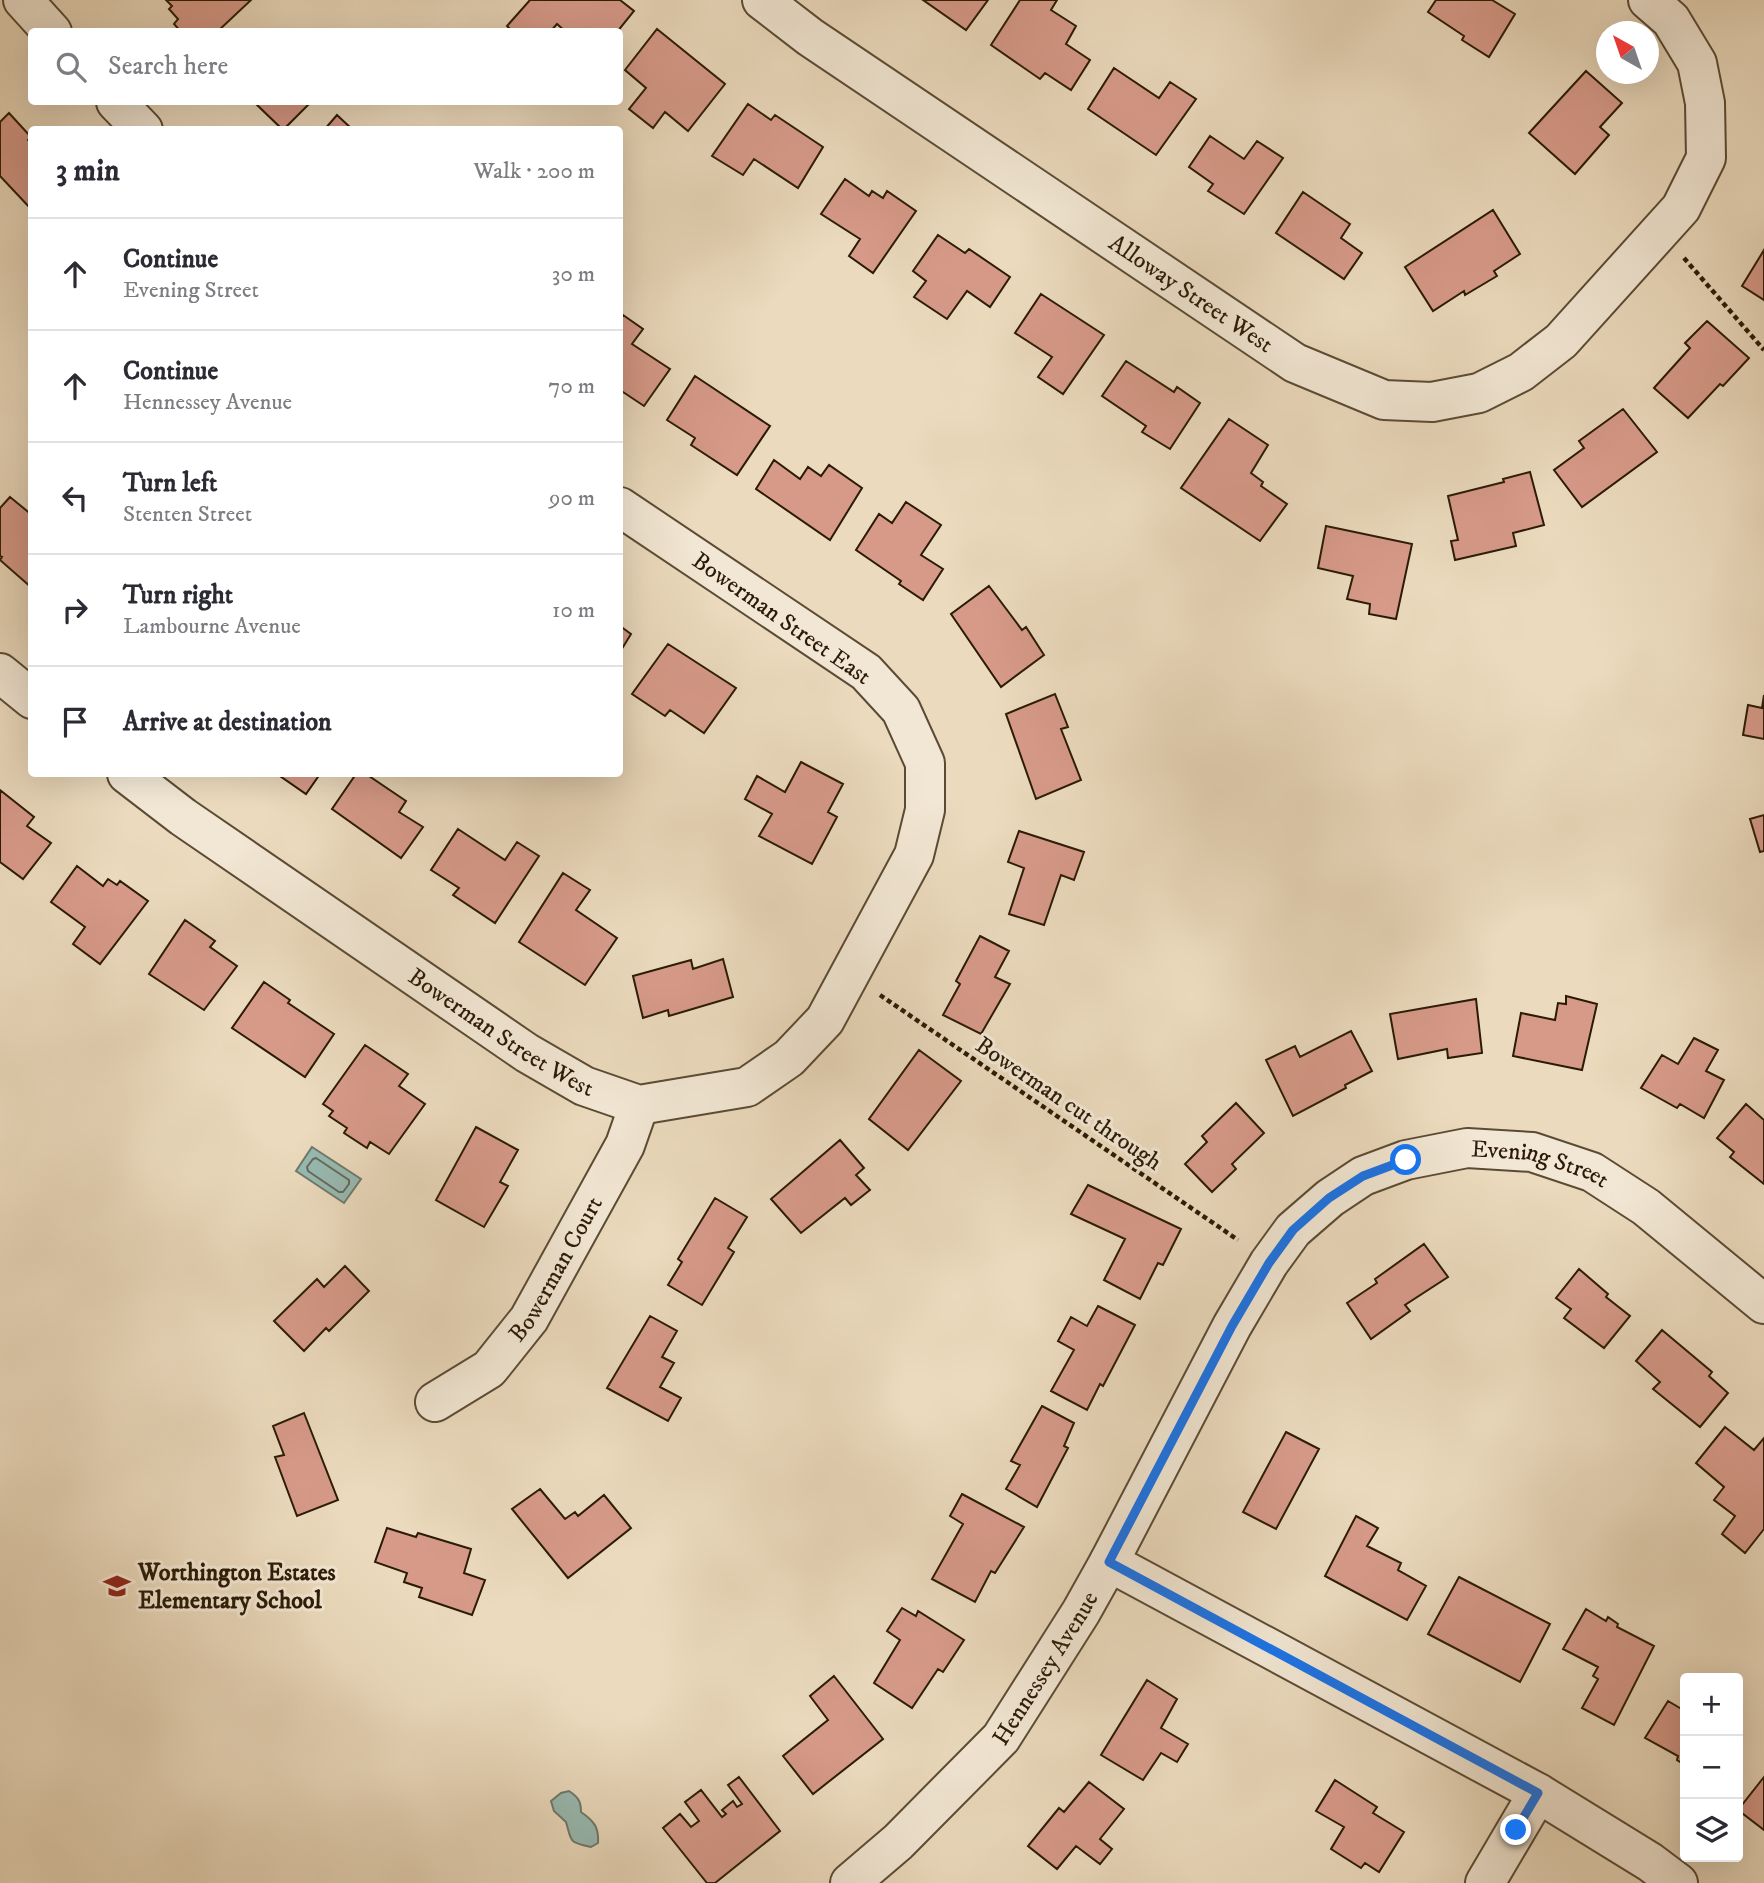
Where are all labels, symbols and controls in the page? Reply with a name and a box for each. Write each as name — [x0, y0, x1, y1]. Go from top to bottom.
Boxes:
north arrow — [1596, 21, 1659, 84]
search box — [28, 28, 623, 105]
icon: search — [52, 48, 90, 86]
text: Search here — [108, 50, 228, 83]
text: 3 min — [56, 153, 120, 190]
text: Walk · 200 m — [474, 157, 595, 186]
street label: Alloway Street West — [1103, 228, 1279, 360]
text: Continue — [123, 243, 218, 276]
icon: ahead — [56, 255, 94, 293]
text: 30 m — [552, 260, 595, 289]
text: Evening Street — [123, 276, 259, 305]
text: Continue — [123, 355, 218, 388]
icon: ahead — [56, 367, 94, 405]
text: 70 m — [548, 372, 595, 401]
text: Hennessey Avenue — [123, 388, 292, 417]
text: Turn left — [123, 467, 217, 500]
icon: left — [56, 479, 94, 517]
text: 90 m — [549, 484, 595, 513]
text: Stenten Street — [123, 500, 252, 529]
street label: Bowerman Street East — [686, 546, 877, 692]
text: Turn right — [123, 579, 233, 612]
icon: right — [56, 591, 94, 629]
text: 10 m — [552, 596, 595, 625]
text: Lambourne Avenue — [123, 612, 301, 641]
icon: arrive — [56, 703, 94, 741]
text: Arrive at destination — [123, 706, 332, 739]
street label: Bowerman Street West — [402, 962, 597, 1104]
street label: Bowerman cut through — [970, 1030, 1168, 1178]
street label: Evening Street — [1470, 1134, 1615, 1195]
route start — [1390, 1144, 1421, 1175]
street label: Bowerman Court — [503, 1191, 610, 1348]
place label: Worthington Estates Elementary School — [137, 1558, 336, 1616]
school or university icon: Worthington Estates Elementary School — [102, 1571, 132, 1601]
street label: Hennessey Avenue — [986, 1586, 1105, 1751]
map controls — [1680, 1673, 1743, 1862]
button: + — [1680, 1673, 1743, 1736]
button: − — [1680, 1736, 1743, 1799]
button: layers — [1680, 1799, 1743, 1862]
route end — [1500, 1814, 1531, 1845]

